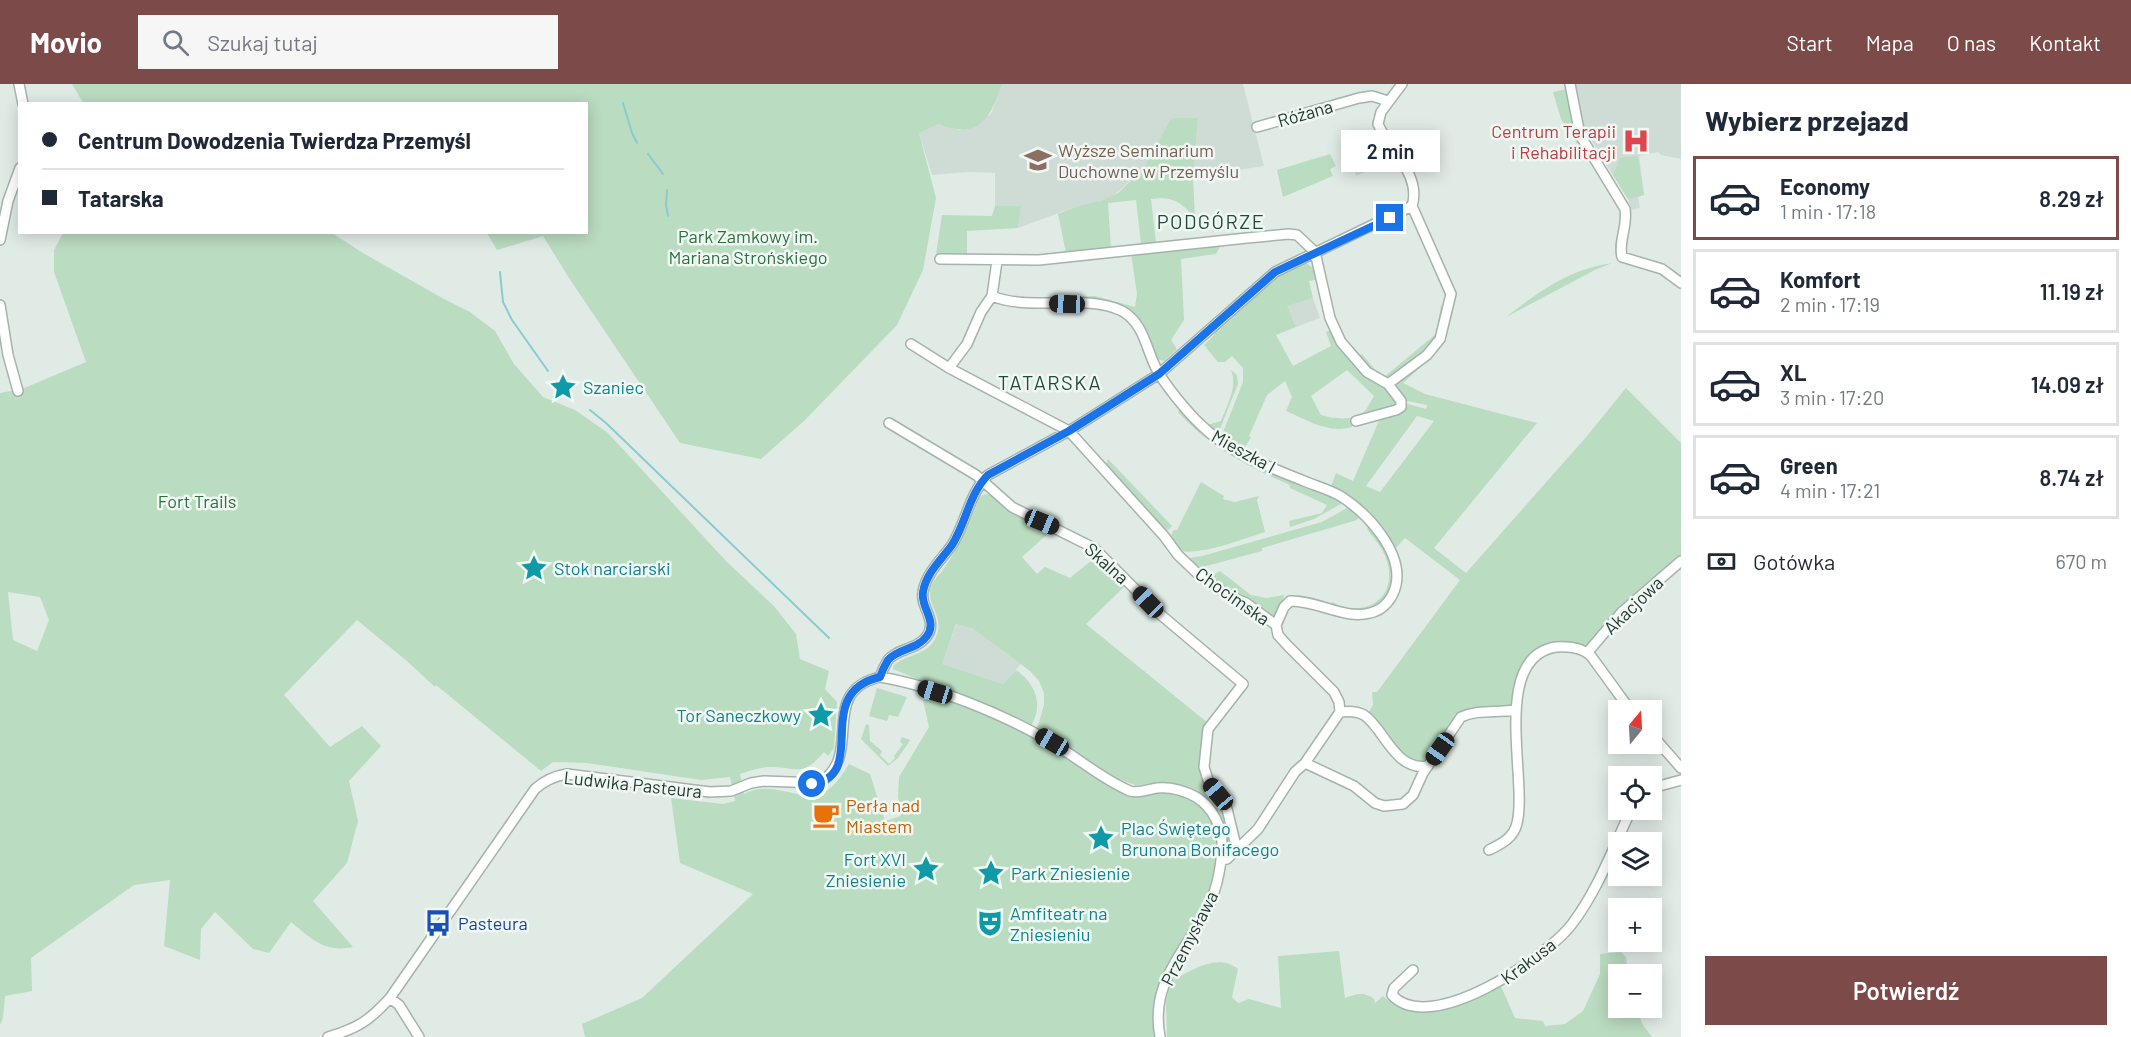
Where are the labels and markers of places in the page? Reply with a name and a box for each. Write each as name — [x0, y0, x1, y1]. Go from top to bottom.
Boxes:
place label: Centrum Terapii i Rehabilitacji — [1491, 120, 1616, 163]
hospital icon: Centrum Terapii i Rehabilitacji — [1621, 126, 1651, 156]
place label: Wyższe Seminarium Duchowne w Przemyślu — [1058, 139, 1239, 182]
school or university icon: Wyższe Seminarium Duchowne w Przemyślu — [1023, 145, 1053, 175]
place icon: Szaniec — [548, 372, 578, 402]
place label: Szaniec — [583, 376, 644, 398]
place icon: Stok narciarski — [519, 553, 549, 583]
place label: Stok narciarski — [554, 557, 671, 579]
place icon: Tor Saneczkowy — [806, 700, 836, 730]
place label: Tor Saneczkowy — [676, 704, 801, 726]
place label: Perła nad Miastem — [846, 794, 920, 837]
cafe icon: Perła nad Miastem — [811, 800, 841, 830]
place label: Plac Świętego Brunona Bonifacego — [1121, 817, 1279, 860]
place icon: Plac Świętego Brunona Bonifacego — [1086, 823, 1116, 853]
place label: Fort XVI Zniesienie — [826, 848, 906, 891]
place icon: Fort XVI Zniesienie — [911, 854, 941, 884]
place icon: Park Zniesienie — [976, 858, 1006, 888]
place label: Park Zniesienie — [1011, 862, 1130, 884]
place label: Amfiteatr na Zniesieniu — [1010, 902, 1107, 945]
bus stop icon: Pasteura — [423, 908, 453, 938]
theatre icon: Amfiteatr na Zniesieniu — [975, 908, 1005, 938]
place label: Pasteura — [458, 912, 528, 934]

